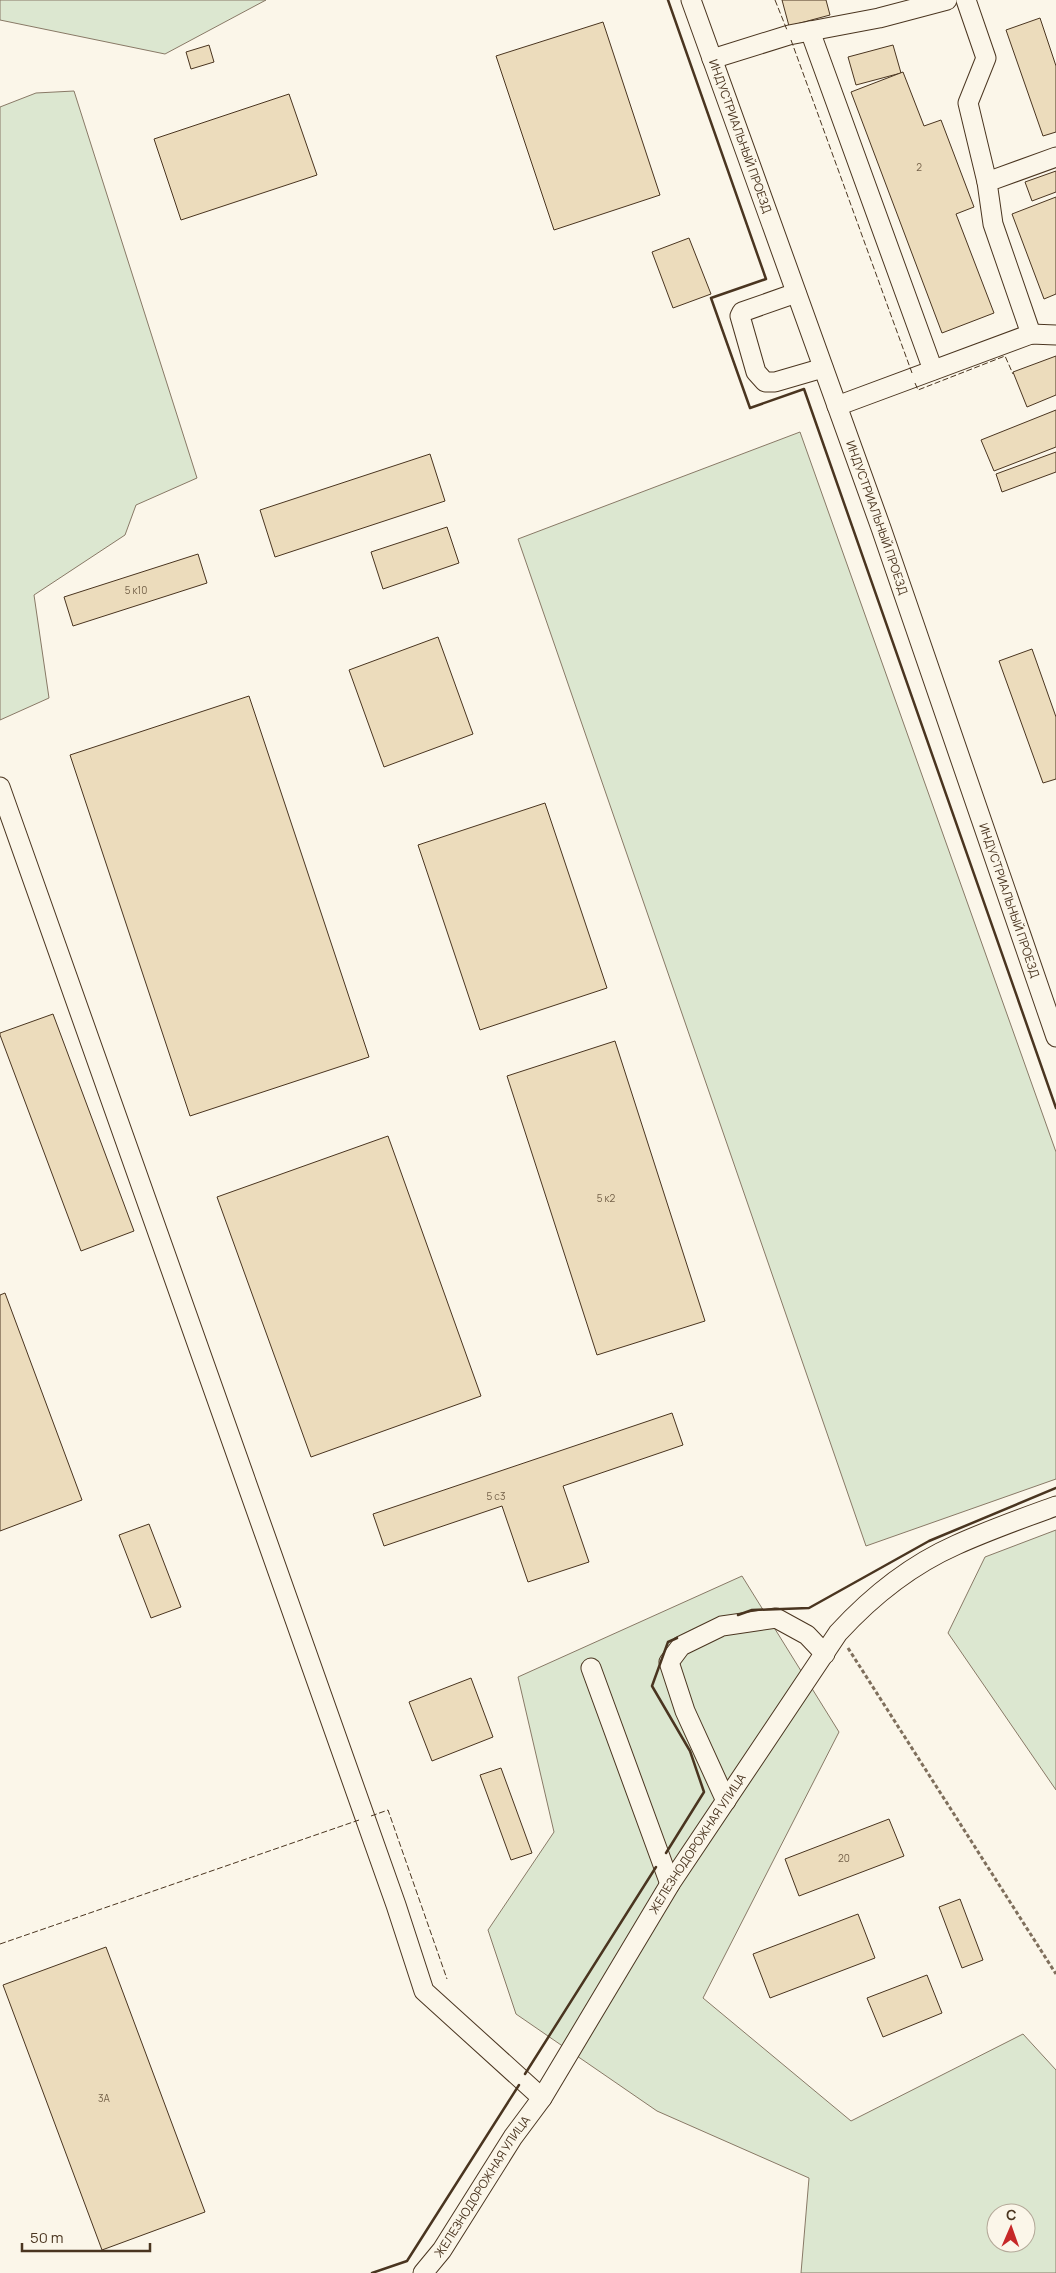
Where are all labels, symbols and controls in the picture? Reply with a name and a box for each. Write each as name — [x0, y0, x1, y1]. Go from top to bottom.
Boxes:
street label: ИНДУСТРИАЛЬНЫЙ ПРОЕЗД — [705, 57, 776, 216]
house number: 2 — [916, 160, 922, 174]
street label: ИНДУСТРИАЛЬНЫЙ ПРОЕЗД — [842, 438, 912, 597]
house number: 5 к10 — [125, 583, 147, 597]
street label: ИНДУСТРИАЛЬНЫЙ ПРОЕЗД — [975, 821, 1044, 980]
house number: 5 к2 — [597, 1191, 616, 1205]
house number: 5 с3 — [487, 1489, 505, 1503]
street label: ЖЕЛЕЗНОДОРОЖНАЯ УЛИЦА — [645, 1770, 750, 1917]
house number: 20 — [838, 1851, 850, 1865]
house number: 3А — [98, 2091, 111, 2105]
street label: ЖЕЛЕЗНОДОРОЖНАЯ УЛИЦА — [430, 2112, 534, 2261]
north arrow — [986, 2203, 1036, 2253]
text: С — [1006, 2205, 1017, 2224]
scale bar — [22, 2220, 150, 2252]
text: 50 m — [30, 2227, 64, 2248]

